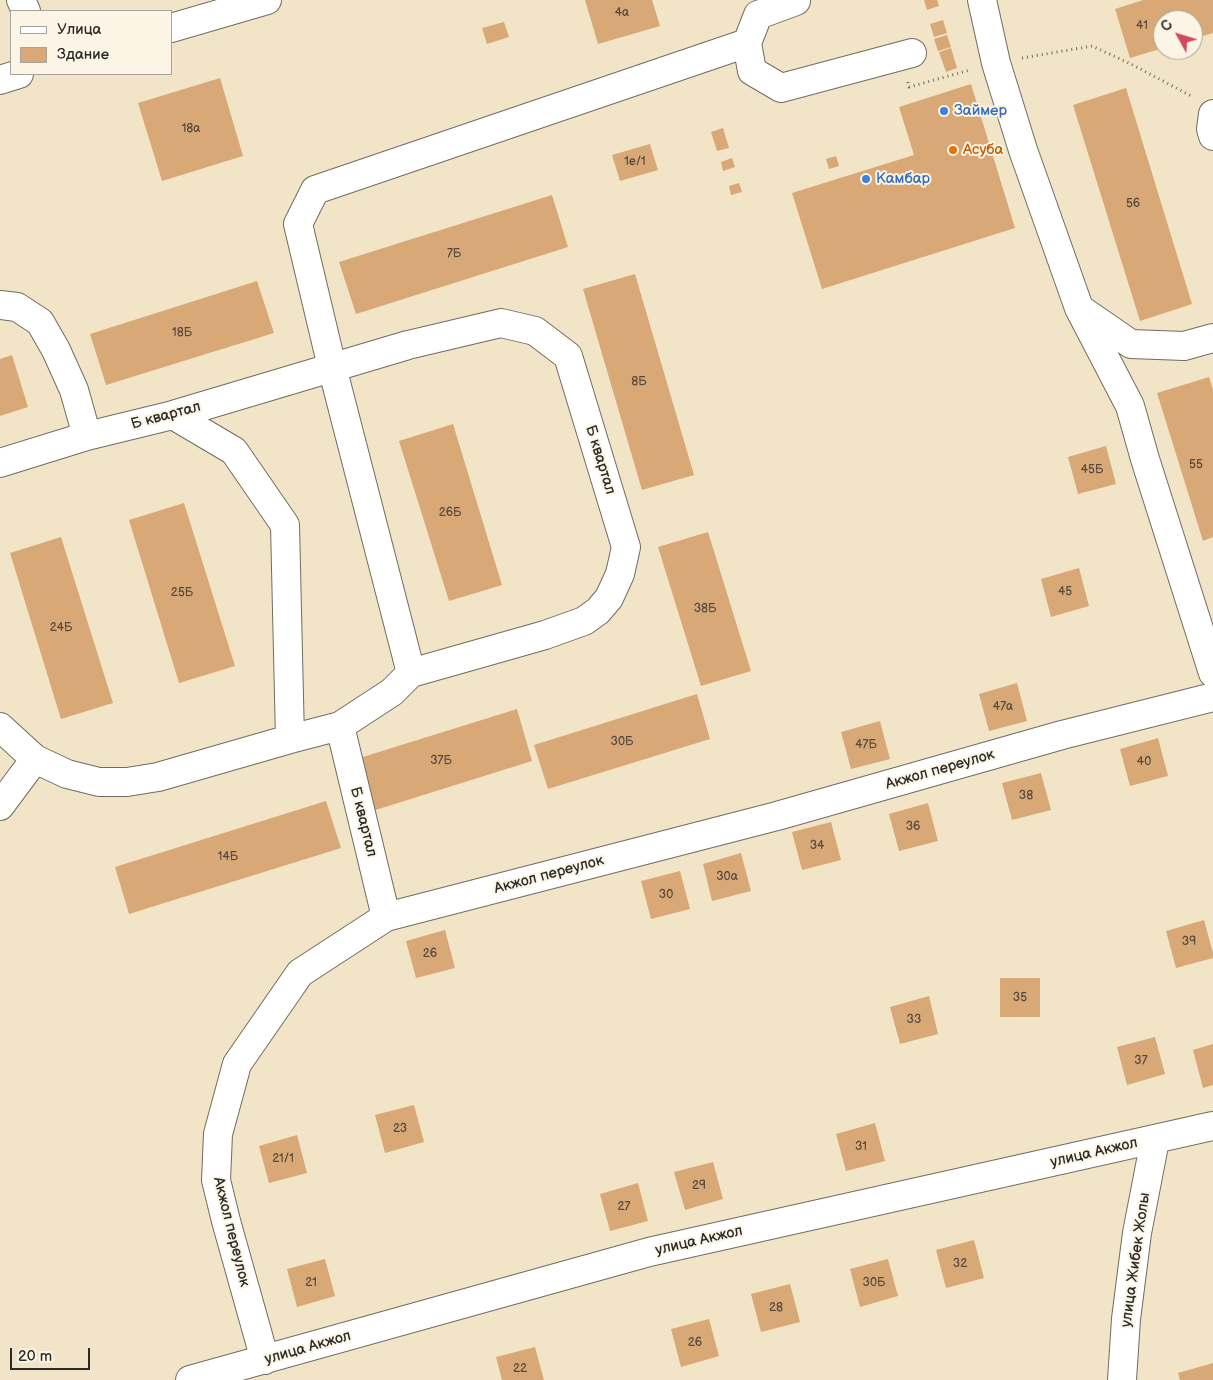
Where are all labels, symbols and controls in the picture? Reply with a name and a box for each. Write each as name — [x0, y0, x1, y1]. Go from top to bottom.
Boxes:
house number: 4а — [615, 6, 629, 20]
legend — [10, 10, 172, 75]
north arrow — [1153, 10, 1203, 60]
text: С — [1157, 17, 1176, 35]
house number: 41 — [1136, 19, 1148, 33]
text: Улица — [57, 20, 101, 39]
text: Здание — [57, 45, 109, 64]
place label: Займер — [954, 102, 1007, 120]
marker: Займер — [938, 105, 950, 117]
house number: 18а — [182, 122, 200, 136]
place label: Асуба — [963, 141, 1003, 159]
marker: Асуба — [947, 144, 959, 156]
house number: 1е/1 — [624, 155, 646, 169]
place label: Камбар — [876, 170, 930, 188]
marker: Камбар — [860, 173, 872, 185]
house number: 56 — [1126, 197, 1140, 211]
house number: 7Б — [447, 247, 461, 261]
house number: 18Б — [172, 326, 192, 340]
house number: 8Б — [631, 375, 647, 389]
street label: Б квартал — [129, 398, 203, 434]
street label: Б квартал — [581, 423, 619, 497]
house number: 55 — [1189, 458, 1203, 472]
house number: 45Б — [1081, 463, 1103, 477]
house number: 26Б — [439, 506, 461, 520]
house number: 45 — [1058, 585, 1072, 599]
house number: 25Б — [171, 586, 193, 600]
house number: 38Б — [694, 602, 716, 616]
house number: 24Б — [50, 621, 72, 635]
house number: 47а — [993, 700, 1013, 714]
house number: 30Б — [611, 735, 633, 749]
house number: 47Б — [855, 738, 877, 752]
street label: Акжол переулок — [883, 746, 997, 794]
house number: 37Б — [430, 754, 452, 768]
house number: 40 — [1137, 755, 1151, 769]
street label: Б квартал — [346, 785, 380, 859]
house number: 38 — [1019, 789, 1033, 803]
house number: 36 — [906, 820, 920, 834]
house number: 34 — [810, 839, 824, 853]
house number: 14Б — [218, 850, 238, 864]
street label: Акжол переулок — [492, 852, 606, 898]
house number: 30а — [716, 870, 738, 884]
house number: 30 — [659, 888, 673, 902]
house number: 39 — [1182, 935, 1196, 949]
house number: 26 — [423, 947, 437, 961]
house number: 35 — [1013, 991, 1027, 1005]
house number: 33 — [907, 1013, 921, 1027]
house number: 37 — [1134, 1054, 1148, 1068]
house number: 23 — [393, 1122, 407, 1136]
street label: улица Акжол — [1049, 1134, 1139, 1172]
house number: 31 — [855, 1140, 867, 1154]
house number: 21/1 — [272, 1152, 294, 1166]
street label: Акжол переулок — [209, 1175, 253, 1289]
house number: 29 — [692, 1179, 706, 1193]
street label: улица Жибек Жолы — [1118, 1192, 1154, 1328]
house number: 27 — [618, 1200, 630, 1214]
street label: улица Акжол — [654, 1222, 744, 1260]
house number: 32 — [953, 1257, 967, 1271]
house number: 21 — [305, 1276, 317, 1290]
house number: 30Б — [863, 1276, 885, 1290]
house number: 28 — [769, 1301, 783, 1315]
street label: улица Акжол — [263, 1327, 353, 1369]
house number: 26 — [688, 1336, 702, 1350]
scale bar — [12, 1338, 92, 1370]
text: 20 m — [18, 1347, 52, 1366]
house number: 22 — [513, 1362, 527, 1376]

